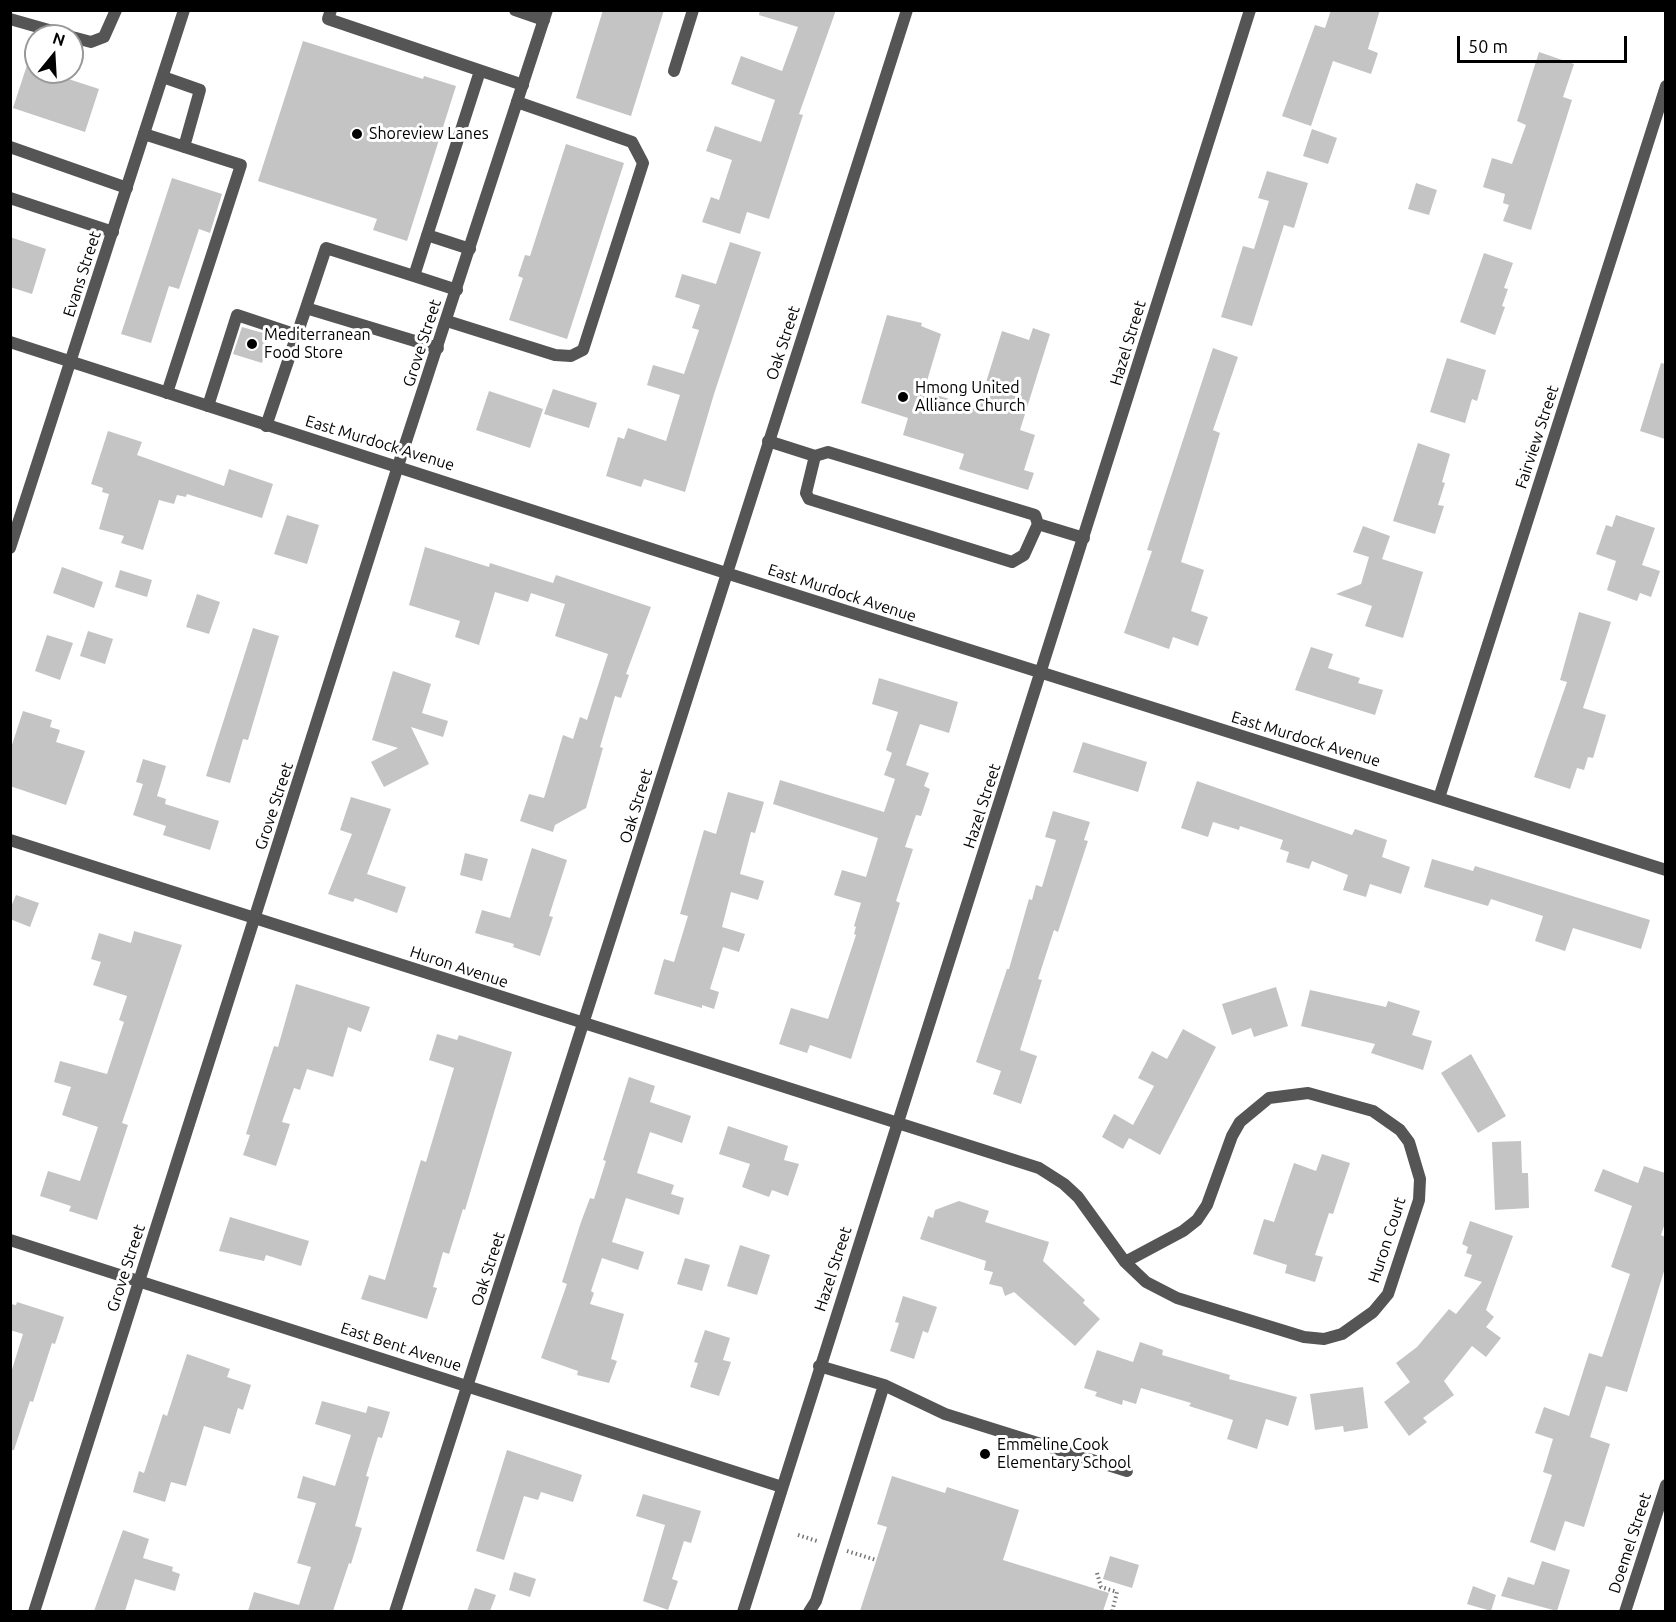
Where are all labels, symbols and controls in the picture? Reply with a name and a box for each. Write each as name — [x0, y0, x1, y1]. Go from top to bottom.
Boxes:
north arrow — [24, 24, 84, 84]
scale bar — [1460, 24, 1630, 62]
text: N — [50, 28, 67, 49]
text: 50 m — [1468, 36, 1508, 56]
place label: Shoreview Lanes — [369, 124, 489, 144]
marker: Shoreview Lanes — [350, 127, 364, 141]
street label: Evans Street — [59, 229, 105, 319]
street label: Grove Street — [399, 297, 445, 389]
street label: Hazel Street — [1106, 298, 1150, 388]
street label: Oak Street — [762, 303, 804, 383]
place label: Mediterranean Food Store — [264, 325, 371, 363]
marker: Mediterranean Food Store — [245, 337, 259, 351]
place label: Hmong United Alliance Church — [915, 378, 1026, 416]
street label: Fairview Street — [1511, 383, 1563, 491]
marker: Hmong United Alliance Church — [896, 390, 910, 404]
street label: East Murdock Avenue — [303, 411, 457, 475]
street label: East Murdock Avenue — [765, 560, 919, 626]
street label: East Murdock Avenue — [1229, 707, 1383, 771]
street label: Grove Street — [251, 760, 297, 852]
street label: Hazel Street — [959, 761, 1005, 851]
street label: Oak Street — [616, 766, 656, 846]
street label: Huron Avenue — [407, 942, 511, 992]
street label: Huron Court — [1364, 1195, 1410, 1285]
street label: Grove Street — [103, 1222, 149, 1314]
street label: Hazel Street — [810, 1224, 856, 1314]
street label: Oak Street — [467, 1229, 509, 1309]
street label: East Bent Avenue — [338, 1318, 464, 1376]
place label: Emmeline Cook Elementary School — [997, 1435, 1131, 1473]
marker: Emmeline Cook Elementary School — [978, 1447, 992, 1461]
street label: Doemel Street — [1605, 1490, 1655, 1596]

